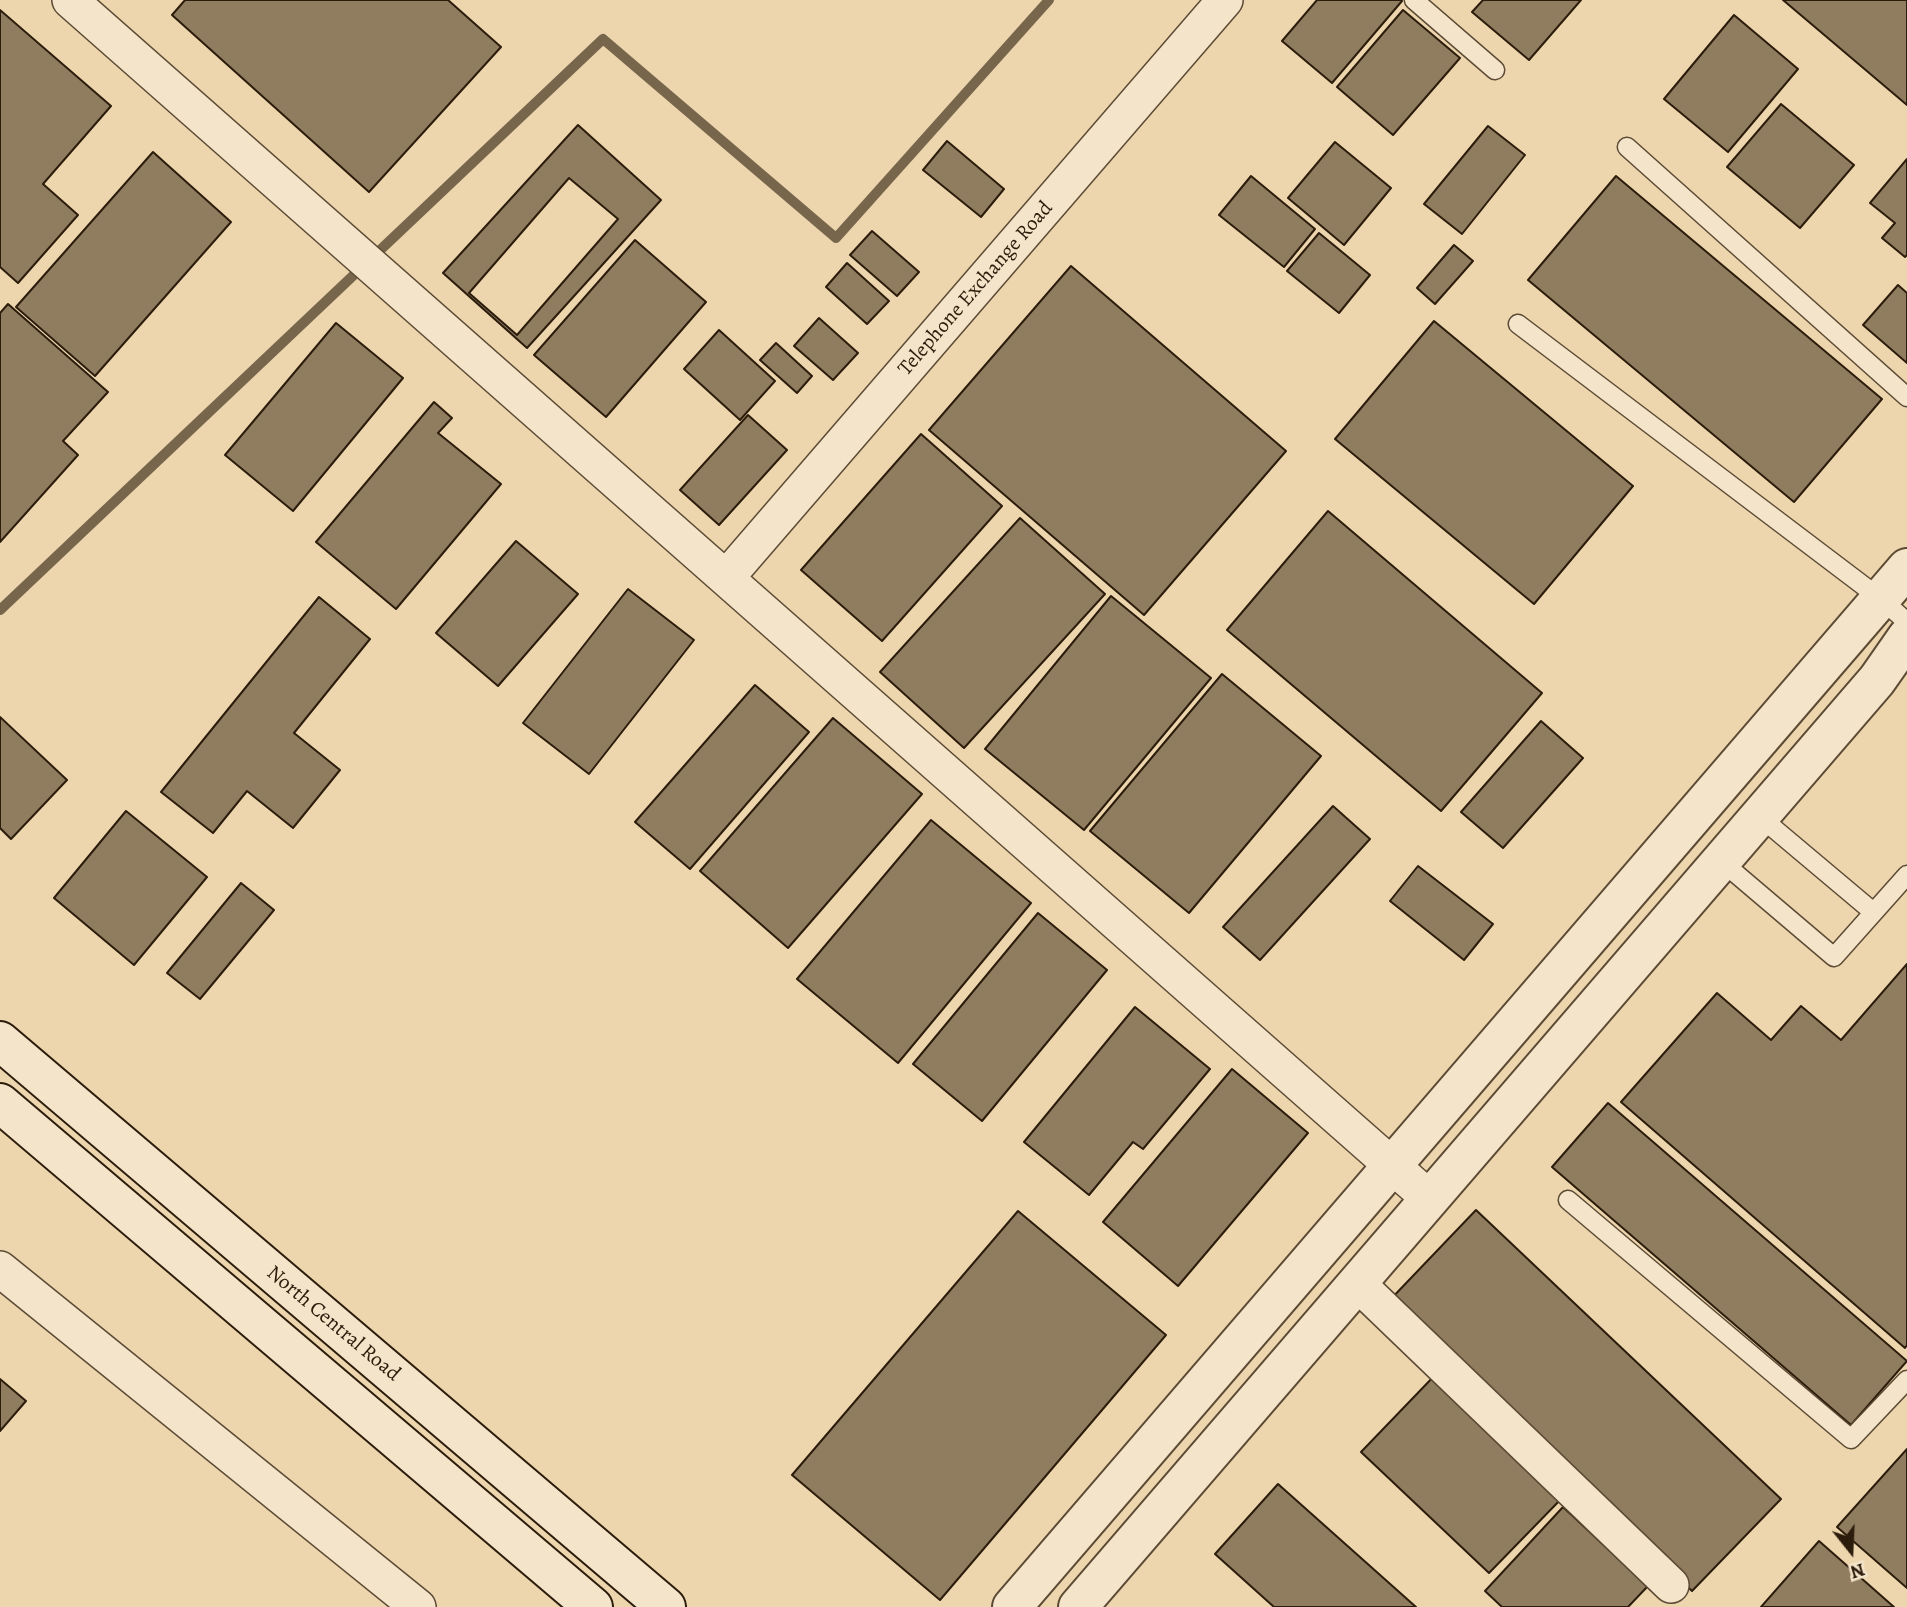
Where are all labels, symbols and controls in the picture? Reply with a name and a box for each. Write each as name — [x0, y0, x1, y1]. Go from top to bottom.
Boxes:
street label: Telephone Exchange Road — [893, 197, 1059, 381]
street label: North Central Road — [261, 1261, 405, 1387]
north arrow — [1816, 1516, 1886, 1586]
text: N — [1847, 1556, 1868, 1585]

